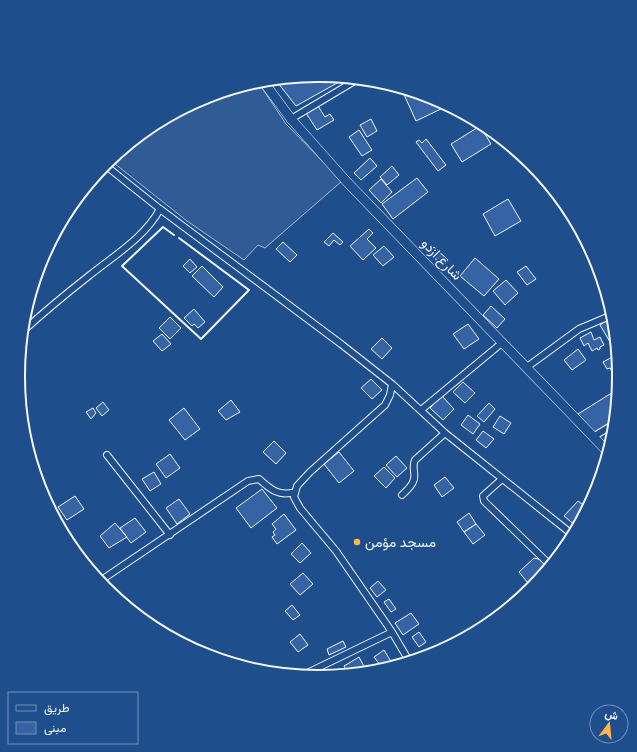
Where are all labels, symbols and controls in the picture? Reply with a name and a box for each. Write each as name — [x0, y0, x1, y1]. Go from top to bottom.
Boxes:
street label: شارع ازدو — [416, 235, 466, 285]
place label: مسجد مؤمن — [365, 534, 436, 551]
marker: مسجد مؤمن — [352, 537, 362, 547]
legend — [8, 692, 138, 744]
text: طريق — [44, 701, 70, 716]
north arrow — [589, 704, 629, 744]
text: ش — [603, 707, 620, 723]
text: مبنى — [44, 721, 66, 736]

